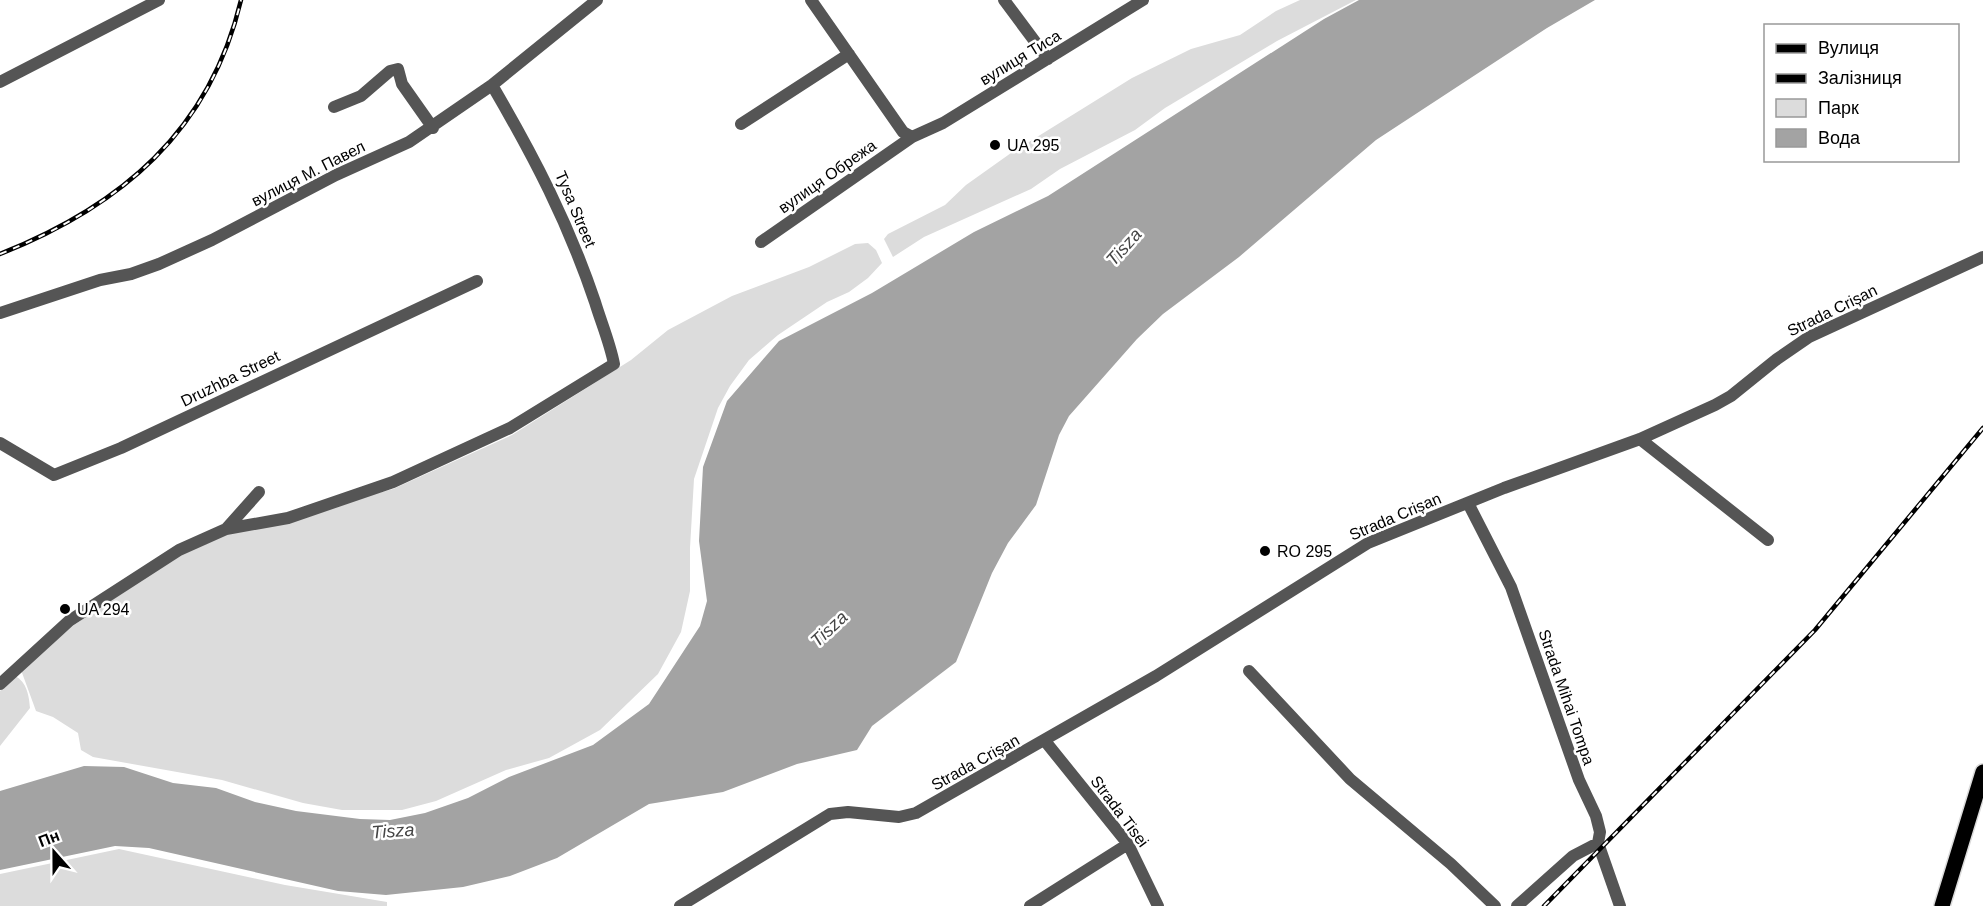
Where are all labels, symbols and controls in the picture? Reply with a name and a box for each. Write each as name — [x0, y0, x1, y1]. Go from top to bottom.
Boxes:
legend — [1764, 24, 1959, 162]
street label: вулиця Тиса — [977, 27, 1064, 88]
text: Вулиця — [1818, 38, 1879, 58]
text: Залізниця — [1818, 68, 1902, 88]
text: Парк — [1818, 98, 1859, 118]
text: Вода — [1818, 128, 1861, 148]
street label: вулиця Обрежа — [775, 136, 879, 216]
place label: UA 295 — [1007, 137, 1060, 154]
street label: вулиця М. Павел — [249, 138, 368, 209]
marker: UA 295 — [988, 138, 1002, 152]
street label: Tysa Street — [552, 169, 599, 250]
water label: Tisza — [1102, 224, 1146, 270]
street label: Strada Crișan — [1785, 281, 1880, 340]
street label: Druzhba Street — [178, 347, 283, 410]
street label: Strada Crișan — [1347, 490, 1444, 543]
place label: RO 295 — [1277, 543, 1332, 560]
marker: RO 295 — [1258, 544, 1272, 558]
place label: UA 294 — [77, 601, 130, 618]
marker: UA 294 — [58, 602, 72, 616]
water label: Tisza — [807, 607, 851, 651]
street label: Strada Mihai Tompa — [1535, 627, 1598, 767]
street label: Strada Crișan — [928, 731, 1022, 794]
street label: Strada Tisei — [1087, 772, 1152, 850]
water label: Tisza — [371, 820, 415, 842]
north arrow — [24, 822, 84, 882]
text: Пн — [36, 827, 62, 850]

